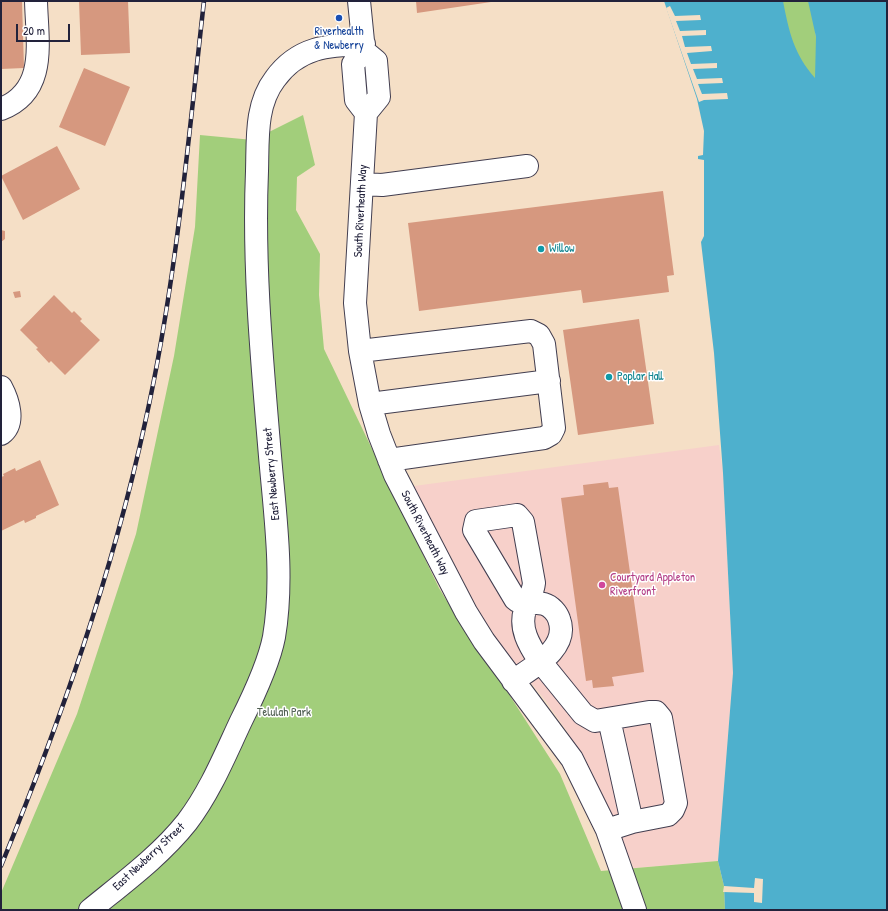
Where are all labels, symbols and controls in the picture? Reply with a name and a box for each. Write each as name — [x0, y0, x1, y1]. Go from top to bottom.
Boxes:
marker: Riverhealth & Newberry — [334, 13, 344, 23]
scale bar — [18, 16, 72, 42]
text: 20 m — [23, 22, 45, 39]
place label: Riverhealth & Newberry — [314, 25, 364, 53]
street label: South Riverheath Way — [351, 164, 371, 258]
place label: Willow — [549, 242, 575, 256]
marker: Willow — [536, 244, 546, 254]
place label: Poplar Hall — [617, 370, 664, 384]
marker: Poplar Hall — [604, 372, 614, 382]
street label: East Newberry Street — [261, 427, 283, 521]
street label: South Riverheath Way — [397, 488, 453, 578]
place label: Courtyard Appleton Riverfront — [610, 571, 695, 599]
marker: Courtyard Appleton Riverfront — [597, 580, 607, 590]
park label: Telulah Park — [257, 706, 311, 720]
street label: East Newberry Street — [110, 820, 188, 894]

